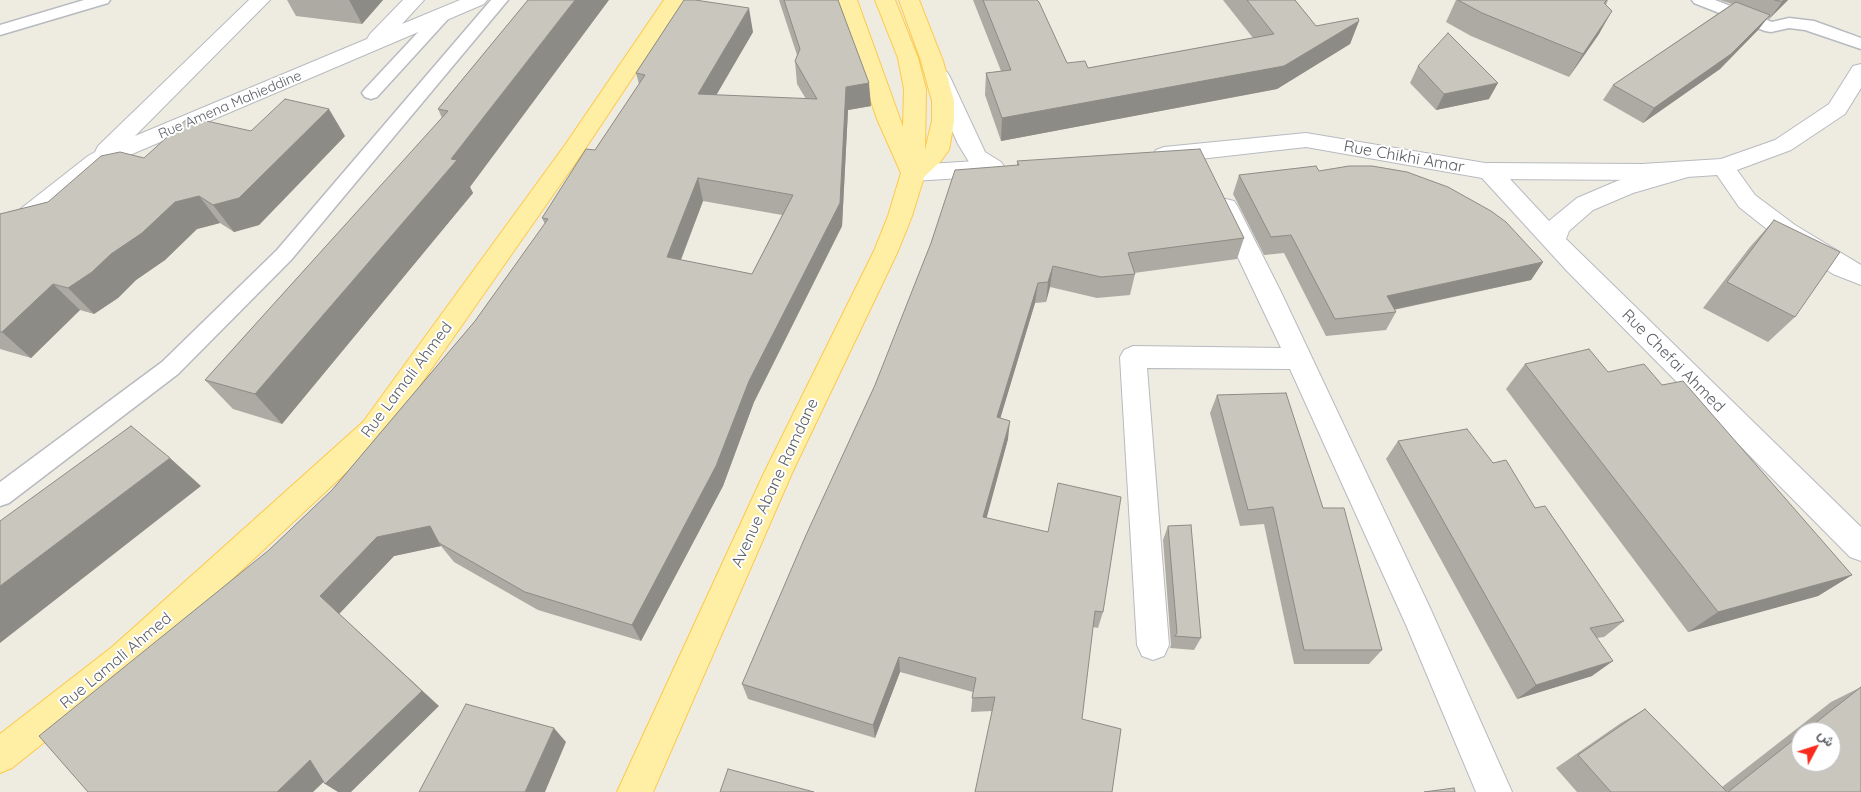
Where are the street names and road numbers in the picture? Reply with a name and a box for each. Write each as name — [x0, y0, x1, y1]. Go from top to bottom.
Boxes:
street label: Rue Amena Mahieddine — [156, 67, 304, 143]
street label: Rue Chikhi Amar — [1342, 137, 1466, 177]
street label: Rue Chefai Ahmed — [1618, 306, 1728, 416]
street label: Rue Lamali Ahmed — [357, 318, 457, 442]
street label: Avenue Abane Ramdane — [727, 395, 823, 571]
street label: Rue Lamali Ahmed — [56, 609, 176, 713]

